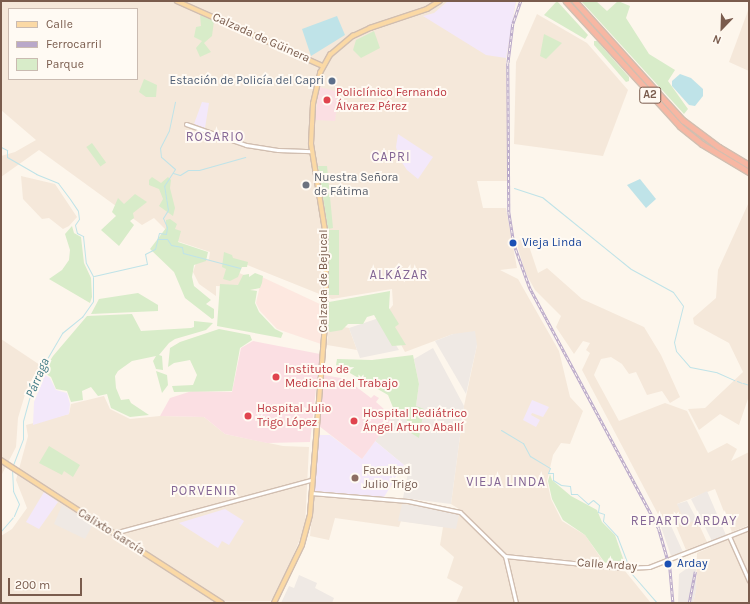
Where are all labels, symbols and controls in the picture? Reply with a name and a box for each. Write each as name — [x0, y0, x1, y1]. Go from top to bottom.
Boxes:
legend — [8, 8, 138, 80]
north arrow — [702, 8, 742, 48]
street label: Calzada de Güinera — [210, 10, 312, 66]
text: Calle — [46, 17, 73, 31]
text: N — [711, 32, 723, 47]
text: Ferrocarril — [46, 37, 102, 51]
text: Parque — [46, 57, 84, 71]
place label: Estación de Policía del Capri — [170, 74, 324, 88]
marker: Estación de Policía del Capri — [327, 76, 337, 86]
place label: Policlínico Fernando Álvarez Pérez — [336, 86, 447, 114]
road number: A2 — [639, 86, 661, 104]
marker: Policlínico Fernando Álvarez Pérez — [321, 94, 333, 106]
district label: ROSARIO — [186, 129, 244, 145]
district label: CAPRI — [371, 149, 411, 165]
place label: Nuestra Señora de Fátima — [314, 171, 398, 199]
marker: Nuestra Señora de Fátima — [301, 180, 311, 190]
street label: Calzada de Bejucal — [317, 229, 331, 333]
place label: Vieja Linda — [522, 236, 582, 250]
marker: Vieja Linda — [507, 237, 519, 249]
district label: ALKÁZAR — [369, 267, 429, 283]
water label: Párraga — [23, 356, 53, 400]
place label: Instituto de Medicina del Trabajo — [285, 363, 398, 391]
marker: Instituto de Medicina del Trabajo — [270, 371, 282, 383]
place label: Hospital Julio Trigo López — [257, 402, 331, 430]
place label: Hospital Pediátrico Ángel Arturo Aballí — [363, 407, 467, 435]
marker: Hospital Julio Trigo López — [242, 410, 254, 422]
marker: Hospital Pediátrico Ángel Arturo Aballí — [348, 415, 360, 427]
place label: Facultad Julio Trigo — [363, 464, 418, 492]
marker: Facultad Julio Trigo — [350, 473, 360, 483]
district label: VIEJA LINDA — [466, 474, 546, 490]
district label: PORVENIR — [171, 483, 237, 499]
street label: Calixto García — [75, 506, 147, 558]
district label: REPARTO ARDAY — [631, 513, 737, 529]
street label: Calle Arday — [576, 556, 638, 574]
place label: Arday — [677, 557, 708, 571]
marker: Arday — [662, 558, 674, 570]
scale bar — [10, 570, 84, 596]
text: 200 m — [15, 578, 50, 592]

